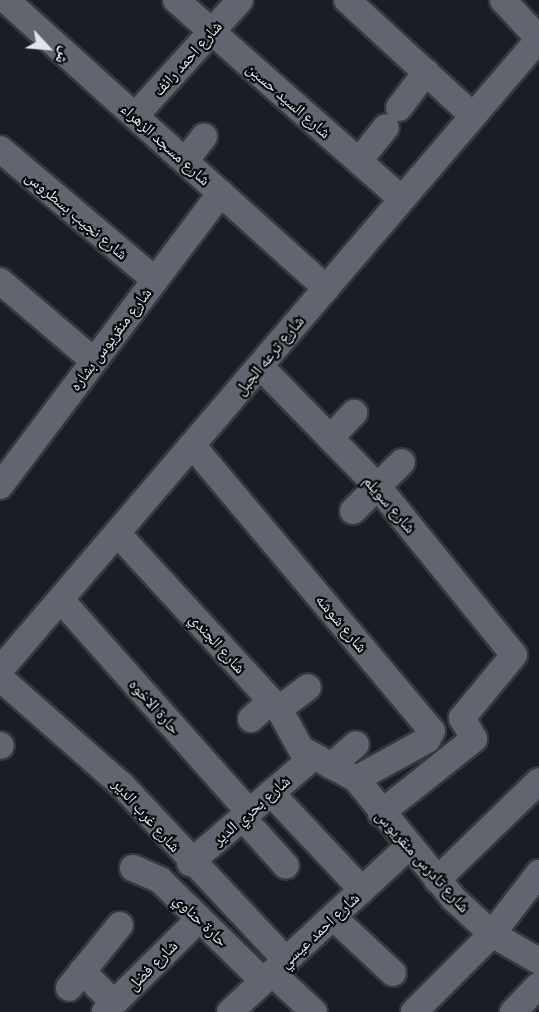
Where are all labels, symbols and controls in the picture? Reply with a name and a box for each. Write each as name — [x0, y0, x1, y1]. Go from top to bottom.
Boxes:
street label: شارع احمد رائف — [148, 17, 226, 99]
north arrow — [18, 18, 78, 78]
text: ش — [52, 44, 77, 68]
street label: شارع السيد حسين — [243, 58, 335, 142]
street label: شارع مسجد الزهراء — [117, 99, 215, 189]
street label: شارع نجيب بسطروس — [22, 167, 132, 263]
street label: شارع منقريوس بشاره — [65, 284, 155, 394]
street label: شارع ترعه الجبل — [230, 311, 308, 399]
street label: شارع سويلم — [360, 471, 420, 537]
street label: شارع شوشه — [312, 590, 372, 656]
street label: شارع الجندي — [186, 609, 250, 677]
street label: حارة الاخوه — [125, 675, 185, 737]
street label: شارع بحري الدير — [208, 771, 294, 849]
street label: شارع غرب الدير — [109, 774, 185, 856]
street label: شارع تادرس منقريوس — [372, 806, 474, 916]
street label: شارع احمد عيسي — [275, 888, 363, 972]
street label: حارة حناوي — [170, 890, 232, 950]
street label: شارع فضل — [123, 936, 181, 994]

